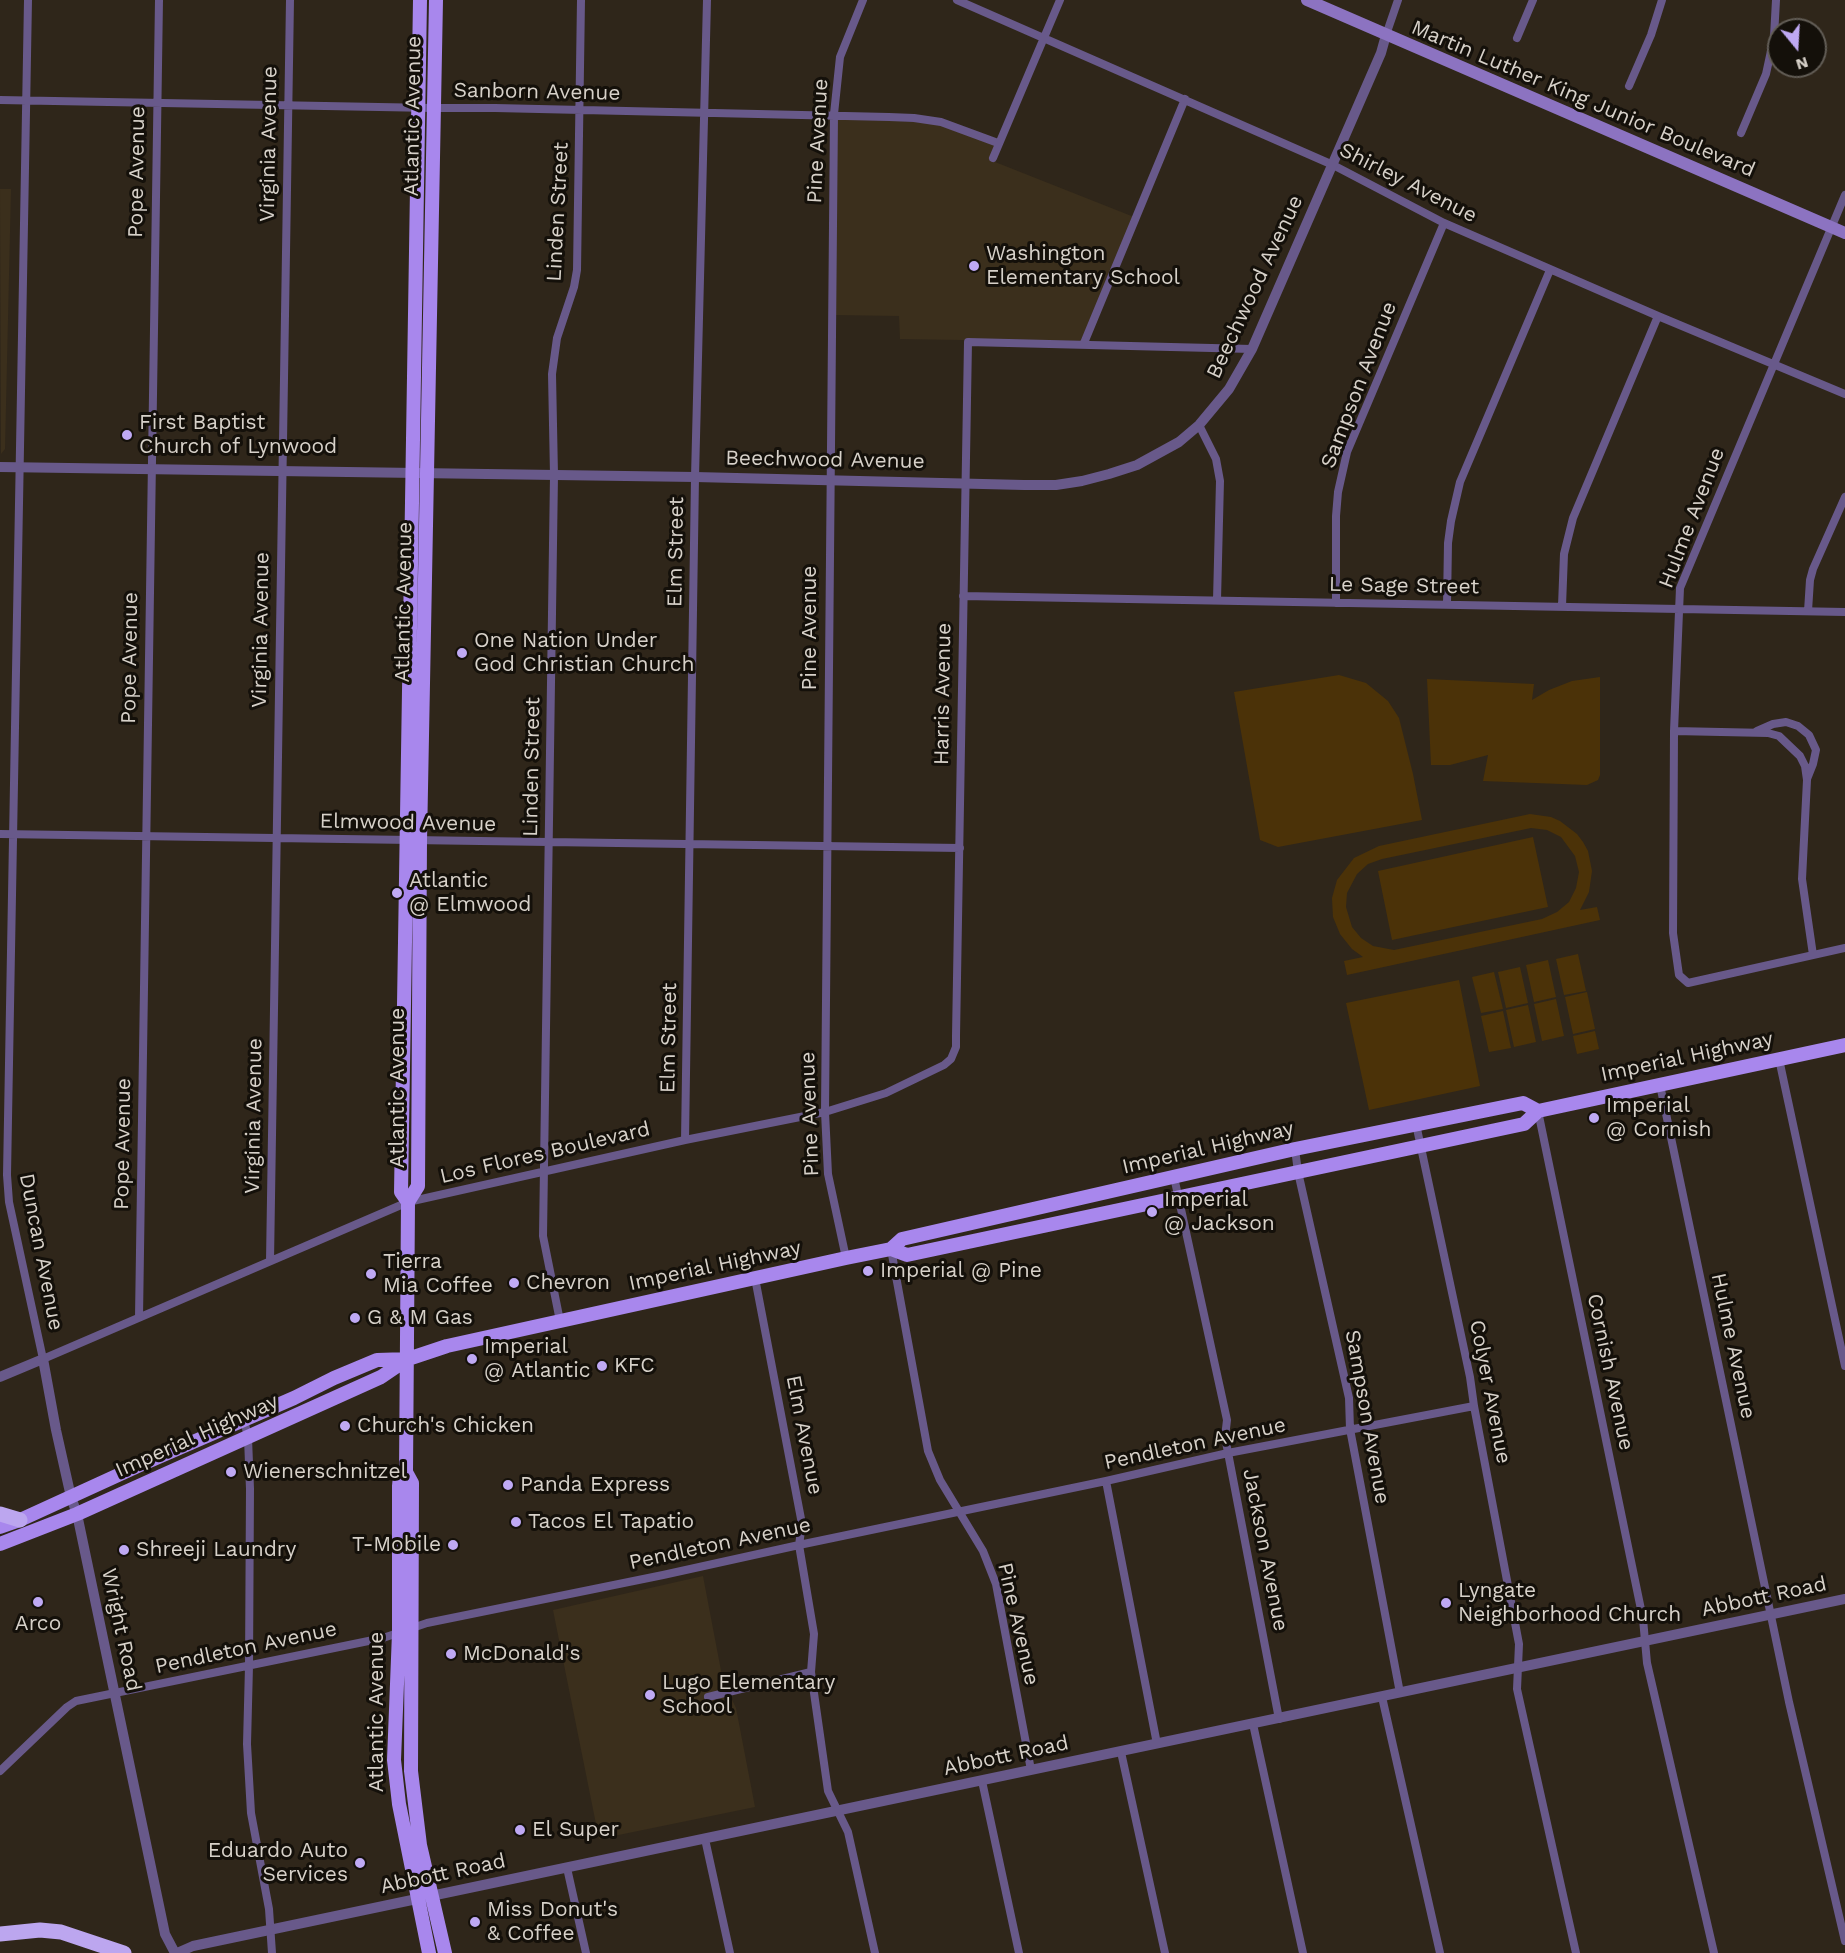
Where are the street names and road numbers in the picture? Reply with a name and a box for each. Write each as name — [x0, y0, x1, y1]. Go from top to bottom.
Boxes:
street label: Martin Luther King Junior Boulevard — [1407, 15, 1759, 183]
street label: Atlantic Avenue — [399, 35, 427, 197]
street label: Virginia Avenue — [255, 66, 283, 222]
street label: Sanborn Avenue — [453, 78, 621, 106]
street label: Pine Avenue — [802, 78, 834, 204]
street label: Pope Avenue — [123, 106, 151, 238]
street label: Shirley Avenue — [1335, 138, 1481, 228]
street label: Linden Street — [542, 142, 574, 282]
street label: Beechwood Avenue — [1201, 191, 1309, 383]
street label: Sampson Avenue — [1316, 298, 1402, 472]
street label: Hulme Avenue — [1654, 444, 1730, 592]
street label: Beechwood Avenue — [725, 446, 925, 474]
street label: Elm Street — [662, 497, 690, 607]
street label: Atlantic Avenue — [390, 521, 418, 683]
street label: Virginia Avenue — [247, 552, 275, 708]
street label: Pine Avenue — [797, 566, 823, 690]
street label: Le Sage Street — [1329, 572, 1479, 600]
street label: Pope Avenue — [116, 592, 144, 724]
street label: Harris Avenue — [929, 623, 957, 765]
street label: Linden Street — [518, 697, 546, 837]
street label: Elmwood Avenue — [319, 809, 497, 837]
street label: Elm Street — [655, 983, 683, 1093]
street label: Atlantic Avenue — [385, 1008, 411, 1168]
street label: Imperial Highway — [1599, 1026, 1775, 1088]
street label: Virginia Avenue — [240, 1038, 268, 1194]
street label: Pine Avenue — [795, 1051, 825, 1177]
street label: Pope Avenue — [109, 1078, 137, 1210]
street label: Imperial Highway — [1120, 1116, 1296, 1180]
street label: Los Flores Boulevard — [437, 1117, 653, 1189]
street label: Duncan Avenue — [13, 1171, 69, 1333]
street label: Imperial Highway — [627, 1235, 803, 1297]
street label: Hulme Avenue — [1705, 1271, 1761, 1421]
street label: Cornish Avenue — [1581, 1291, 1639, 1453]
street label: Colyer Avenue — [1464, 1318, 1516, 1466]
street label: Sampson Avenue — [1339, 1328, 1395, 1506]
street label: Elm Avenue — [780, 1373, 828, 1497]
street label: Imperial Highway — [112, 1389, 282, 1483]
street label: Pendleton Avenue — [1102, 1412, 1288, 1476]
street label: Jackson Avenue — [1237, 1467, 1293, 1633]
street label: Pendleton Avenue — [627, 1512, 813, 1576]
street label: Pine Avenue — [992, 1560, 1044, 1688]
street label: Wright Road — [96, 1566, 146, 1694]
street label: Abbott Road — [1699, 1571, 1829, 1623]
street label: Pendleton Avenue — [153, 1616, 339, 1680]
street label: Atlantic Avenue — [364, 1632, 390, 1792]
street label: Abbott Road — [941, 1730, 1071, 1782]
street label: Abbott Road — [378, 1848, 508, 1900]

